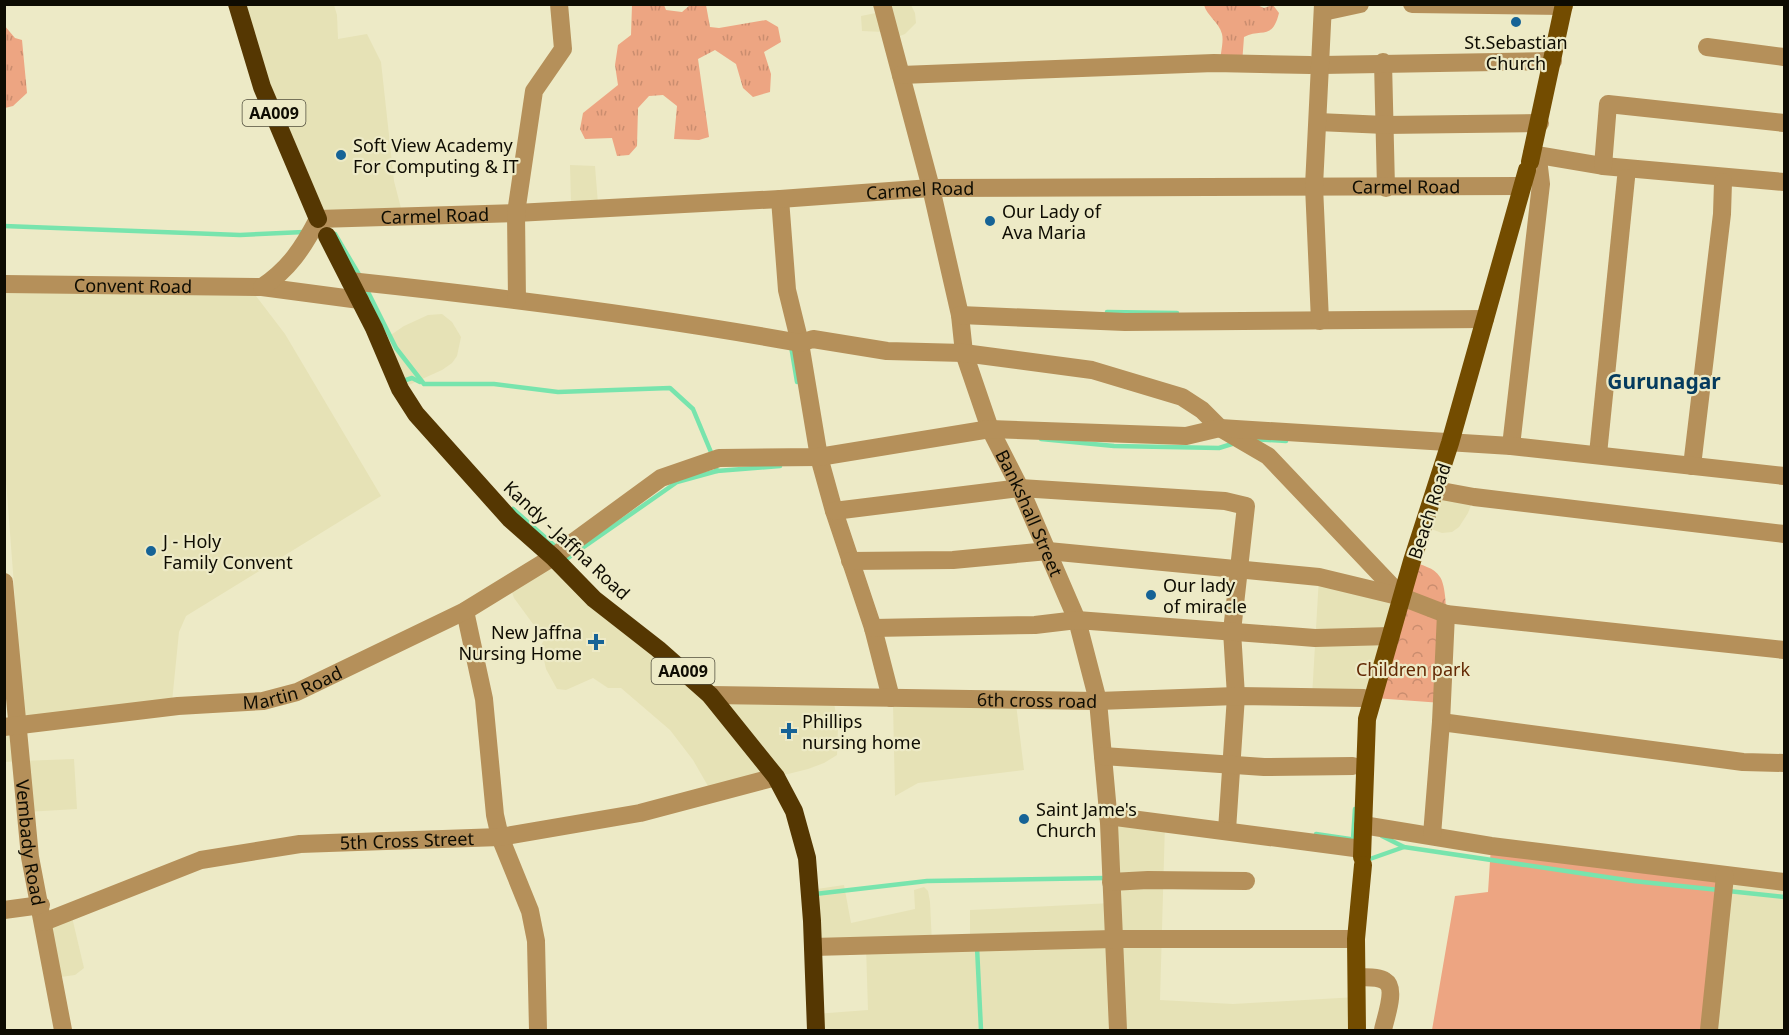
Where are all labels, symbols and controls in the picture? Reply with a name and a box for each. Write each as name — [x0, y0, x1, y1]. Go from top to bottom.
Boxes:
marker: St.Sebastian Church — [1509, 15, 1523, 29]
place label: St.Sebastian Church — [1464, 30, 1568, 75]
road number: AA009 — [242, 100, 306, 126]
place label: Soft View Academy For Computing & IT — [353, 133, 519, 178]
marker: Soft View Academy For Computing & IT — [334, 148, 348, 162]
street label: Carmel Road — [1352, 174, 1460, 199]
street label: Carmel Road — [865, 176, 974, 205]
place label: Our Lady of Ava Maria — [1002, 199, 1102, 244]
street label: Carmel Road — [380, 202, 489, 229]
marker: Our Lady of Ava Maria — [983, 214, 997, 228]
street label: Convent Road — [74, 273, 192, 298]
district label: Gurunagar — [1607, 367, 1721, 395]
street label: Bankshall Street — [990, 445, 1069, 580]
street label: Beach Road — [1402, 460, 1456, 562]
street label: Kandy - Jaffna Road — [499, 475, 635, 605]
place label: J - Holy Family Convent — [161, 529, 293, 574]
marker: J - Holy Family Convent — [144, 544, 158, 558]
place label: Our lady of miracle — [1163, 573, 1247, 618]
marker: Our lady of miracle — [1144, 588, 1158, 602]
place label: New Jaffna Nursing Home — [458, 620, 582, 665]
marker: New Jaffna Nursing Home — [587, 633, 605, 651]
park label: Children park — [1356, 657, 1470, 681]
road number: AA009 — [652, 658, 714, 684]
street label: Martin Road — [242, 660, 346, 714]
street label: 6th cross road — [977, 687, 1097, 713]
place label: Phillips nursing home — [802, 709, 921, 754]
marker: Phillips nursing home — [780, 722, 798, 740]
street label: Vembady Road — [11, 779, 51, 908]
place label: Saint Jame's Church — [1036, 797, 1137, 842]
marker: Saint Jame's Church — [1017, 812, 1031, 826]
street label: 5th Cross Street — [339, 826, 475, 855]

